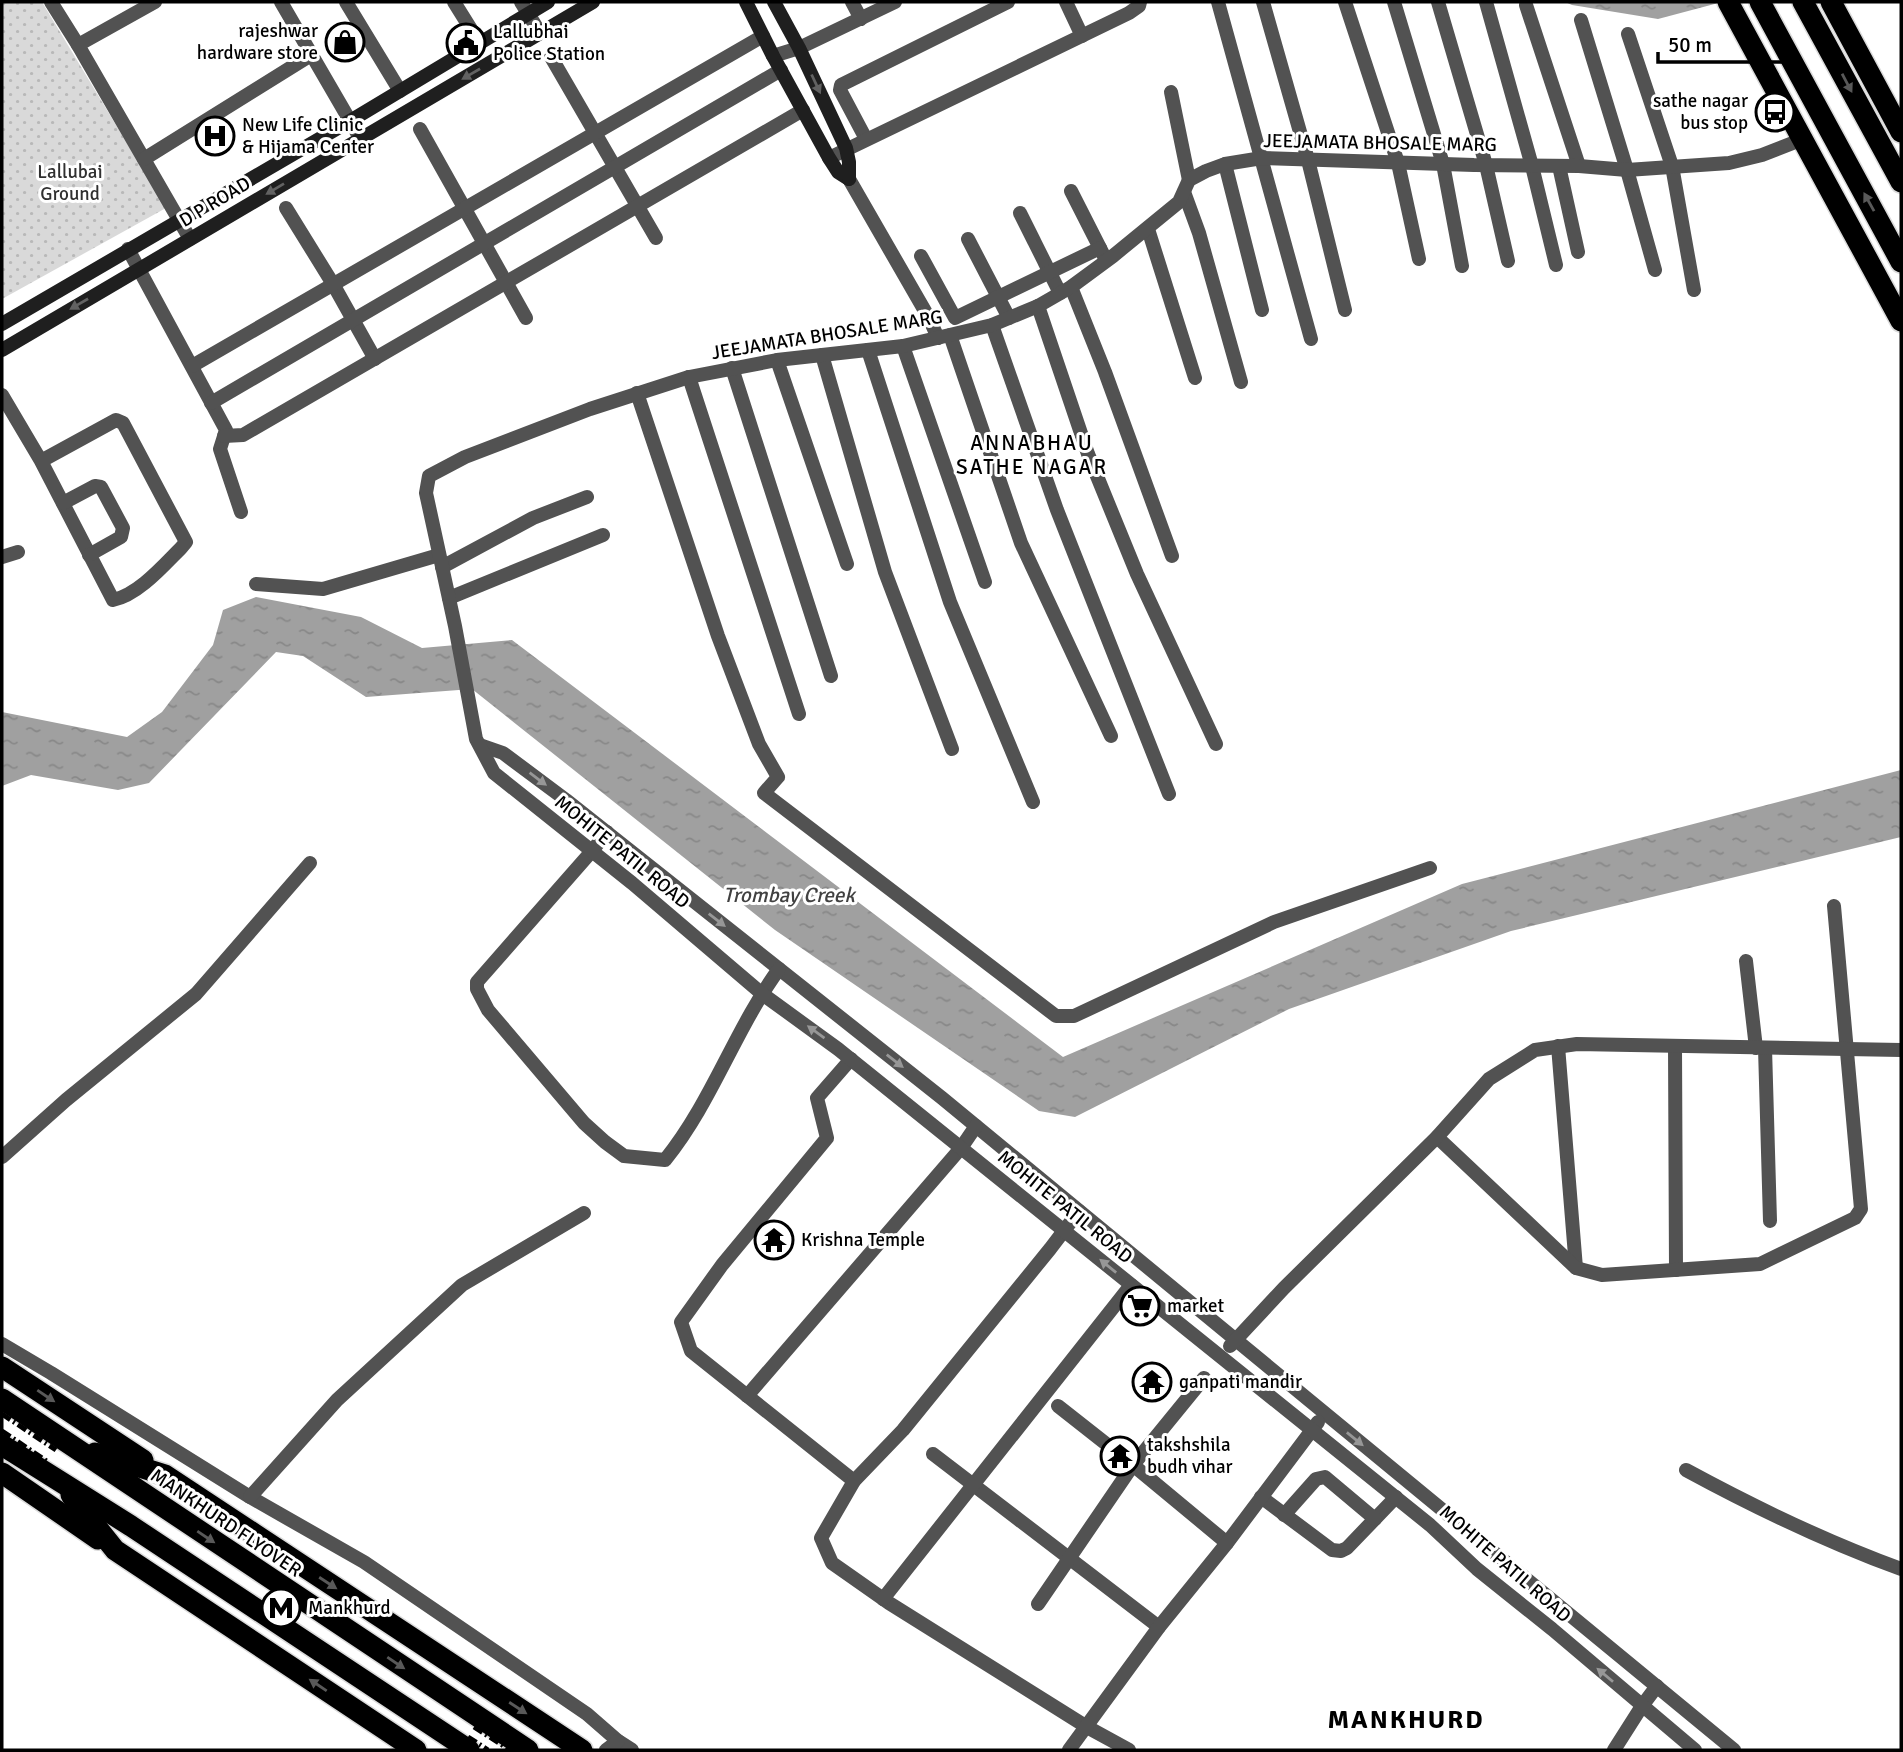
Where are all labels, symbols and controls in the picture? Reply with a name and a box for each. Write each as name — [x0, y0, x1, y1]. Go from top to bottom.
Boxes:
place label: rajeshwar hardware store — [197, 19, 318, 65]
place label: Lallubhai Police Station — [493, 20, 605, 66]
shop icon: rajeshwar hardware store — [324, 21, 366, 63]
scale bar — [1658, 21, 1791, 65]
public building icon: Lallubhai Police Station — [445, 22, 487, 64]
text: 50 m — [1668, 32, 1712, 58]
one-way arrow — [461, 67, 480, 80]
one-way arrow — [1842, 73, 1853, 93]
one-way arrow — [811, 74, 822, 94]
place label: sathe nagar bus stop — [1653, 89, 1748, 135]
bus stop icon: sathe nagar bus stop — [1754, 91, 1796, 133]
place label: New Life Clinic & Hijama Center — [242, 113, 374, 159]
hospital icon: New Life Clinic & Hijama Center — [194, 115, 236, 157]
street label: JEEJAMATA BHOSALE MARG — [1263, 129, 1497, 157]
park label: Lallubai Ground — [37, 160, 103, 206]
street label: D P ROAD — [175, 171, 255, 233]
one-way arrow — [265, 183, 284, 195]
one-way arrow — [1863, 192, 1875, 212]
one-way arrow — [69, 298, 88, 310]
street label: JEEJAMATA BHOSALE MARG — [710, 305, 944, 365]
district label: ANNABHAU SATHE NAGAR — [956, 430, 1108, 480]
one-way arrow — [529, 772, 547, 786]
street label: MOHITE PATIL ROAD — [550, 790, 694, 914]
water label: Trombay Creek — [723, 882, 857, 908]
one-way arrow — [707, 912, 725, 927]
one-way arrow — [807, 1025, 825, 1039]
one-way arrow — [886, 1053, 904, 1068]
street label: MOHITE PATIL ROAD — [993, 1145, 1137, 1269]
temple icon: Krishna Temple — [753, 1219, 795, 1261]
place label: Krishna Temple — [801, 1228, 925, 1252]
one-way arrow — [1099, 1259, 1116, 1274]
supermarket icon: market — [1119, 1285, 1161, 1327]
place label: market — [1167, 1294, 1224, 1318]
temple icon: ganpati mandir — [1131, 1361, 1173, 1403]
place label: ganpati mandir — [1179, 1370, 1302, 1394]
one-way arrow — [36, 1389, 55, 1402]
one-way arrow — [1345, 1431, 1363, 1446]
place label: takshshila budh vihar — [1147, 1433, 1233, 1479]
temple icon: takshshila budh vihar — [1099, 1435, 1141, 1477]
street label: MANKHURD FLYOVER — [146, 1464, 306, 1582]
street label: MOHITE PATIL ROAD — [1434, 1500, 1576, 1628]
one-way arrow — [197, 1530, 215, 1544]
one-way arrow — [319, 1576, 338, 1589]
metro station icon: Mankhurd — [260, 1587, 302, 1629]
place label: Mankhurd — [308, 1596, 391, 1620]
one-way arrow — [386, 1656, 405, 1669]
one-way arrow — [1597, 1668, 1614, 1683]
one-way arrow — [308, 1679, 328, 1692]
one-way arrow — [509, 1701, 527, 1715]
district label: MANKHURD — [1327, 1704, 1485, 1736]

